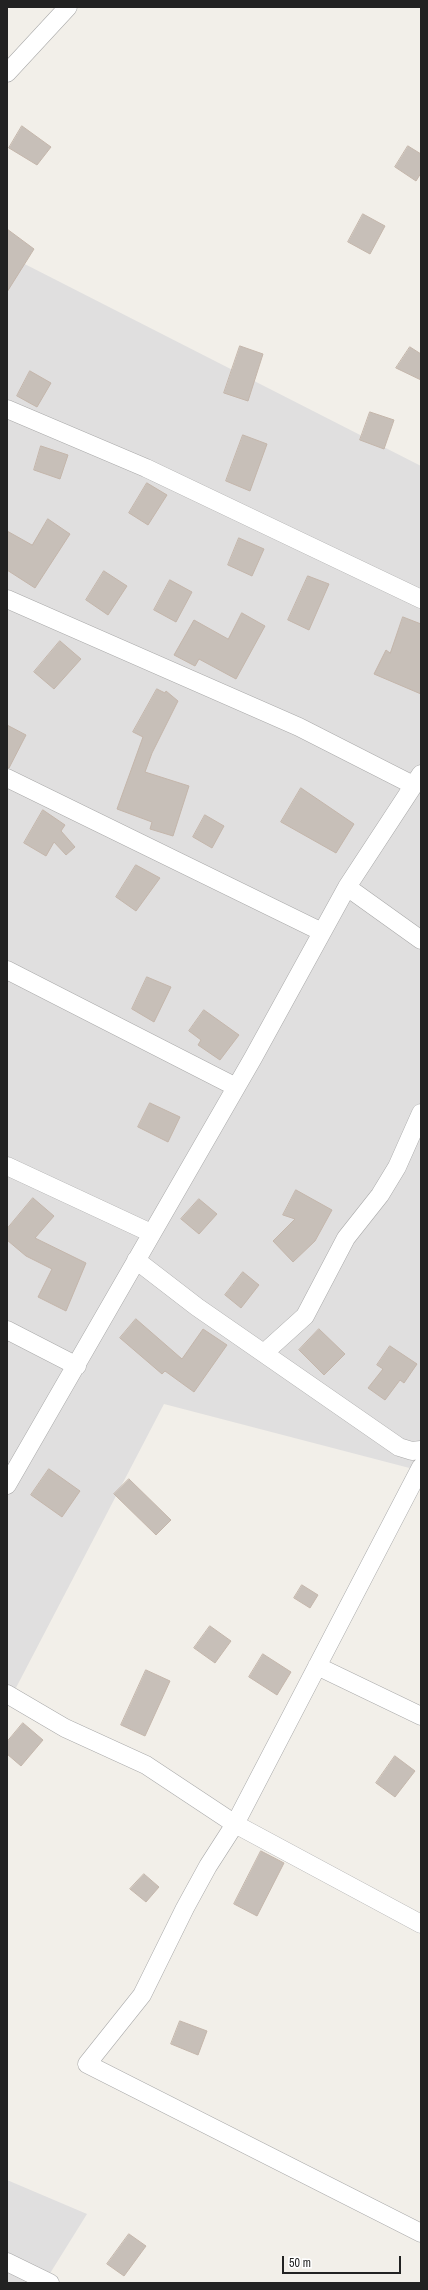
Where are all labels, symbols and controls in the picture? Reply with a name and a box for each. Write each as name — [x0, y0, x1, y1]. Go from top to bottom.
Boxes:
scale bar — [284, 2248, 403, 2274]
text: 50 m — [289, 2255, 311, 2271]

